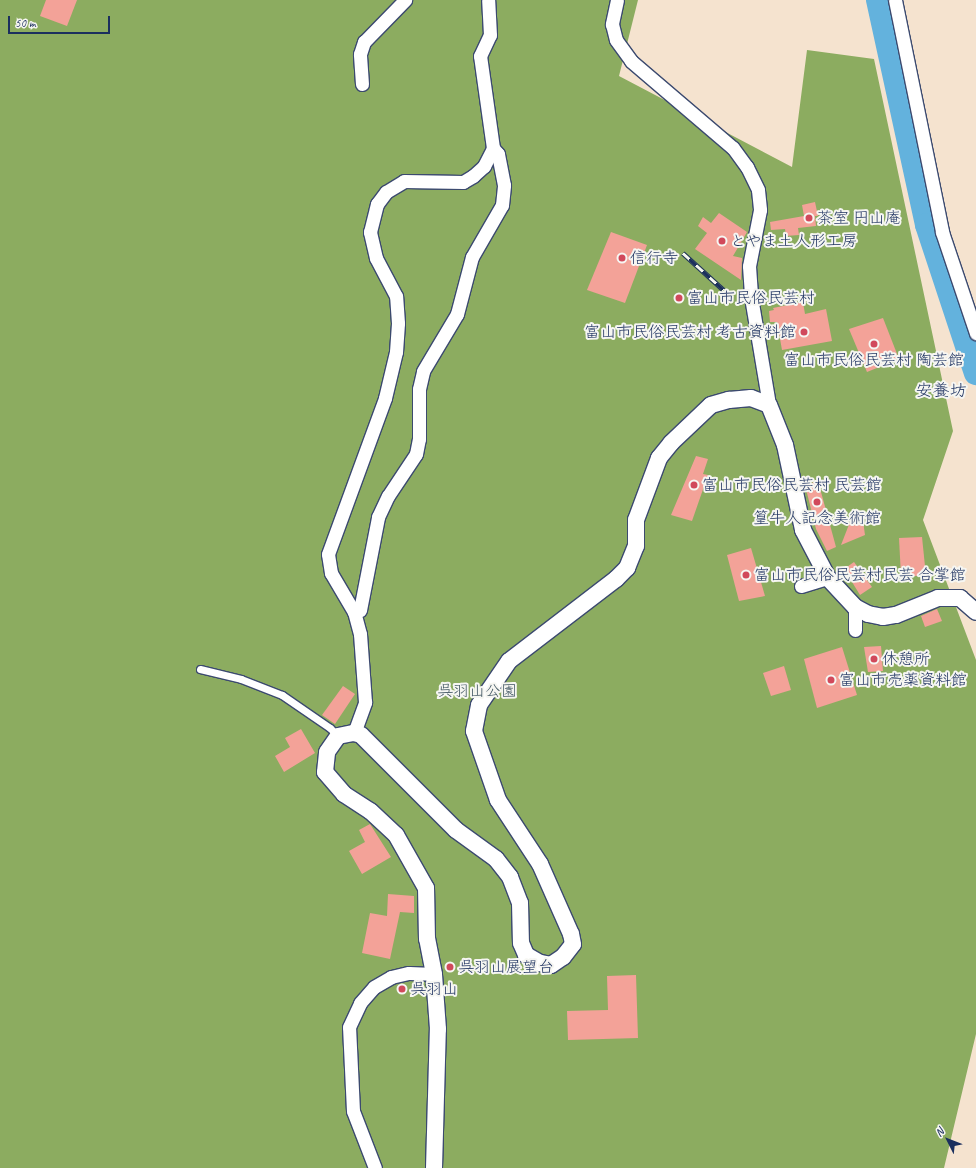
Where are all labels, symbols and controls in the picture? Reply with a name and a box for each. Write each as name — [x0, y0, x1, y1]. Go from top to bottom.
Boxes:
scale bar — [10, 8, 112, 34]
text: 50 m — [15, 15, 35, 31]
place label: 茶室 円山庵 — [817, 208, 901, 228]
marker: 茶室 円山庵 — [804, 213, 814, 223]
place label: とやま土人形工房 — [730, 231, 858, 251]
marker: とやま土人形工房 — [717, 236, 727, 246]
place label: 信行寺 — [630, 248, 678, 268]
marker: 信行寺 — [617, 253, 627, 263]
place label: 富山市民俗民芸村 — [687, 288, 815, 308]
marker: 富山市民俗民芸村 — [674, 293, 684, 303]
place label: 富山市民俗民芸村 考古資料館 — [584, 322, 796, 342]
marker: 富山市民俗民芸村 考古資料館 — [799, 327, 809, 337]
marker: 富山市民俗民芸村 陶芸館 — [869, 339, 879, 349]
place label: 富山市民俗民芸村 陶芸館 — [784, 350, 964, 370]
district label: 安養坊 — [916, 381, 966, 401]
place label: 富山市民俗民芸村 民芸館 — [702, 475, 882, 495]
marker: 富山市民俗民芸村 民芸館 — [689, 480, 699, 490]
marker: 篁牛人記念美術館 — [812, 497, 822, 507]
place label: 篁牛人記念美術館 — [753, 508, 881, 528]
place label: 富山市民俗民芸村民芸 合掌館 — [754, 565, 966, 585]
marker: 富山市民俗民芸村民芸 合掌館 — [741, 570, 751, 580]
place label: 休憩所 — [882, 649, 930, 669]
marker: 休憩所 — [869, 654, 879, 664]
place label: 富山市売薬資料館 — [839, 670, 967, 690]
marker: 富山市売薬資料館 — [826, 675, 836, 685]
park label: 呉羽山公園 — [437, 681, 517, 701]
place label: 呉羽山展望台 — [458, 957, 554, 977]
marker: 呉羽山展望台 — [445, 962, 455, 972]
place label: 呉羽山 — [410, 979, 458, 999]
marker: 呉羽山 — [397, 984, 407, 994]
north arrow — [928, 1120, 968, 1160]
text: N — [932, 1125, 947, 1139]

